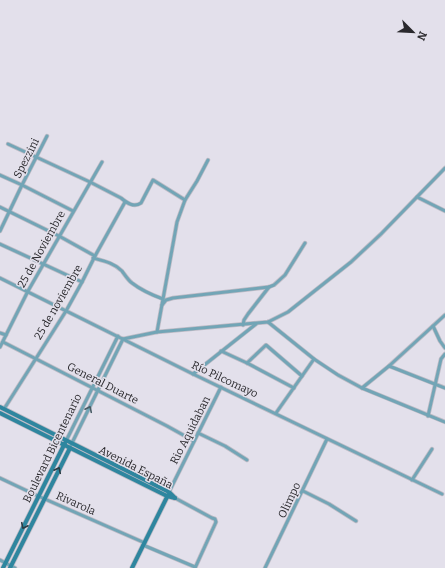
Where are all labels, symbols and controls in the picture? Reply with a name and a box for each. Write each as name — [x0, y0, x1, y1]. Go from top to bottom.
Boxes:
north arrow — [393, 12, 433, 52]
text: N — [414, 29, 429, 43]
street label: Spezzini — [11, 136, 42, 180]
street label: 25 de Noviembre — [15, 209, 68, 290]
street label: 25 de noviembre — [32, 262, 85, 342]
street label: Río Pilcomayo — [190, 358, 260, 400]
street label: General Duarte — [65, 360, 141, 407]
street label: Boulevard Bicentenario — [20, 392, 85, 505]
street label: Rio Aquidaban — [168, 394, 213, 466]
one-way arrow — [84, 405, 92, 413]
street label: Avenida España — [97, 443, 175, 492]
one-way arrow — [54, 467, 61, 475]
street label: Olimpo — [276, 480, 303, 520]
street label: Rivarola — [54, 489, 98, 518]
one-way arrow — [21, 522, 28, 529]

